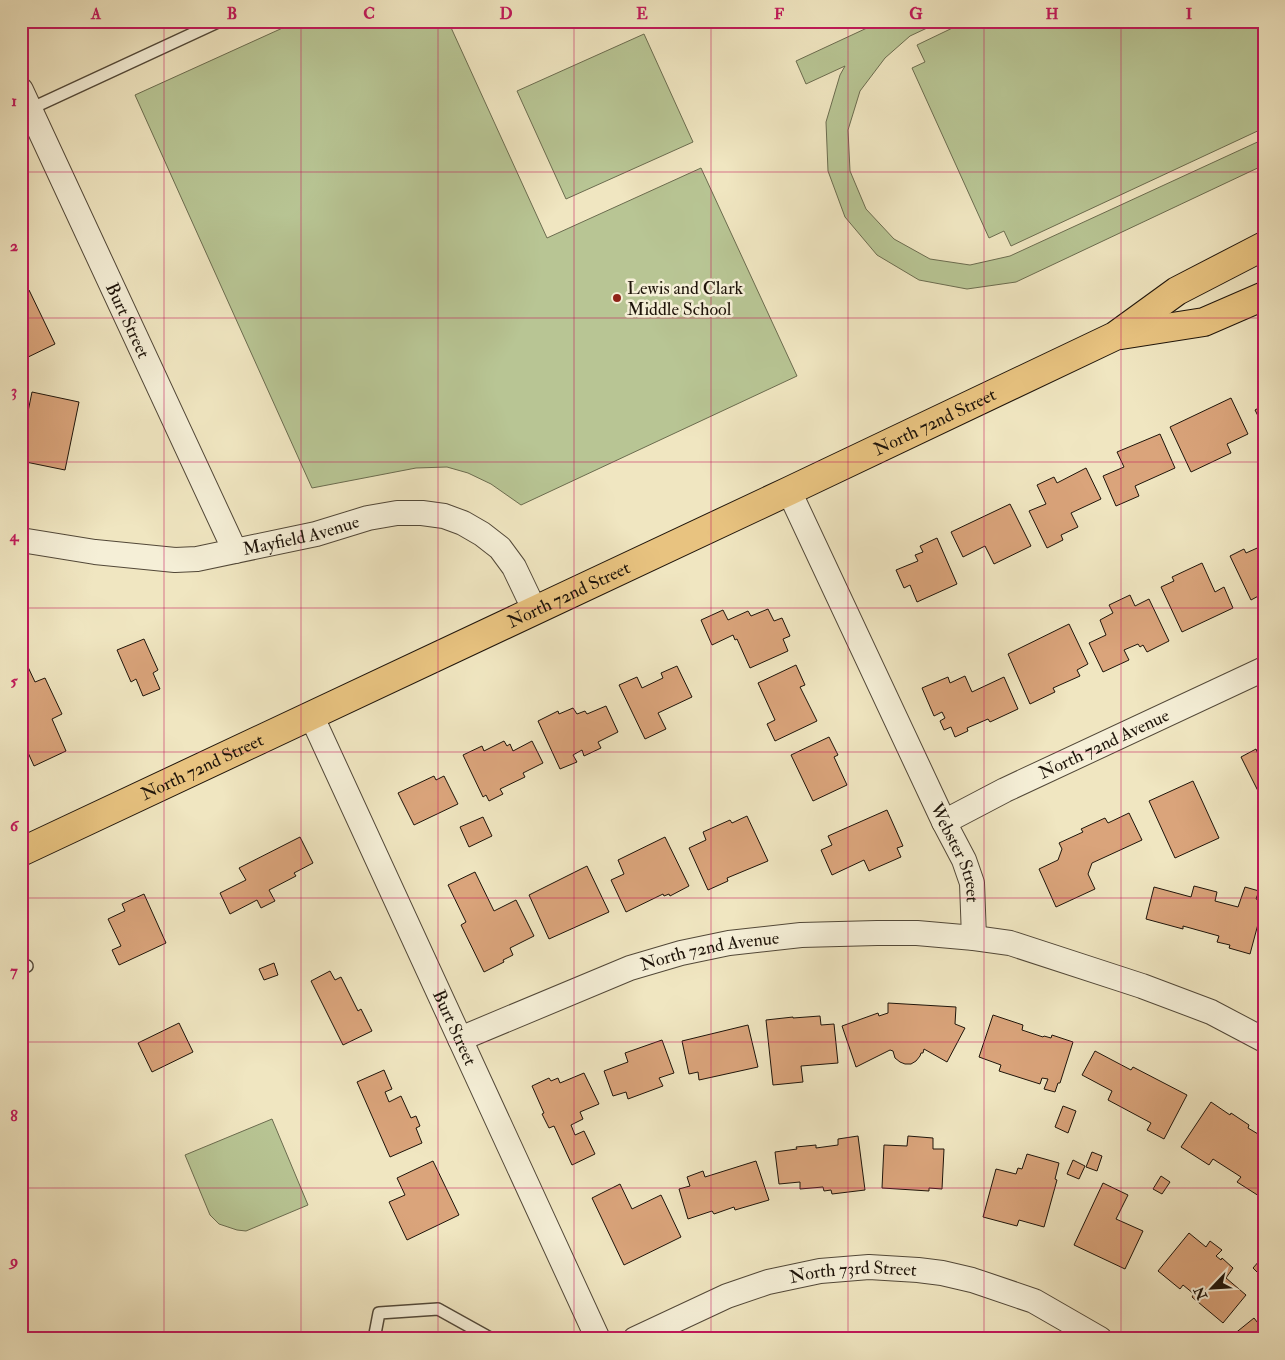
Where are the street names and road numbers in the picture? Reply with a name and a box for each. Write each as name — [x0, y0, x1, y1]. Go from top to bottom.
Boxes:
street label: Burt Street — [100, 279, 155, 362]
street label: North 72nd Street — [870, 383, 1000, 461]
street label: Mayfield Avenue — [241, 510, 363, 561]
street label: North 72nd Street — [504, 556, 634, 634]
street label: North 72nd Avenue — [1035, 704, 1174, 785]
street label: North 72nd Street — [137, 729, 267, 806]
street label: Webster Street — [924, 799, 984, 903]
street label: North 72nd Avenue — [637, 926, 781, 976]
street label: Burt Street — [427, 986, 482, 1069]
street label: North 73rd Street — [787, 1256, 918, 1289]

